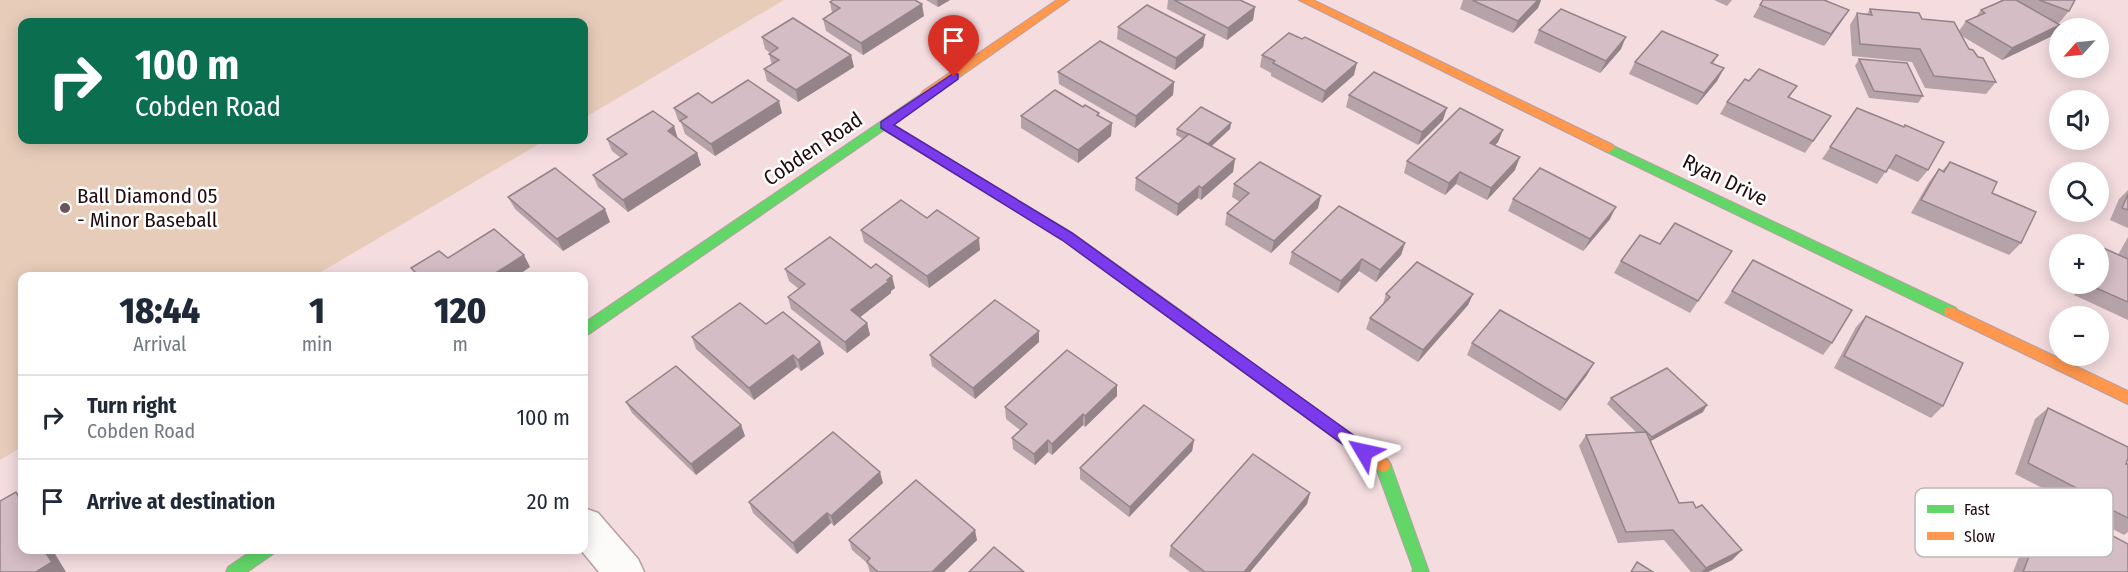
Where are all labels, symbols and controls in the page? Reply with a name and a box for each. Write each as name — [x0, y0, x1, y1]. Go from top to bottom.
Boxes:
pin — [928, 15, 979, 77]
north arrow — [2049, 18, 2109, 78]
map controls — [2049, 18, 2109, 366]
icon: arrive — [937, 24, 970, 57]
text: 100 m — [135, 40, 239, 90]
icon: right — [36, 42, 114, 120]
button: sound — [2049, 90, 2109, 150]
text: Cobden Road — [135, 91, 281, 123]
street label: Cobden Road — [759, 106, 867, 192]
street label: Ryan Drive — [1678, 148, 1772, 212]
button: search — [2049, 162, 2109, 222]
place label: Ball Diamond 05 - Minor Baseball — [77, 183, 218, 233]
marker: Ball Diamond 05 - Minor Baseball — [58, 201, 72, 215]
button: + — [2049, 234, 2109, 294]
text: 18:44 — [119, 289, 200, 333]
text: 1 — [309, 289, 325, 333]
text: 120 — [434, 289, 487, 333]
button: − — [2049, 306, 2109, 366]
text: Arrival — [133, 332, 186, 356]
text: min — [302, 332, 333, 356]
text: m — [453, 332, 468, 356]
text: Turn right — [87, 392, 176, 419]
icon: right — [36, 401, 69, 434]
text: 100 m — [516, 404, 570, 431]
text: Cobden Road — [87, 419, 195, 443]
position arrow — [1332, 420, 1396, 484]
icon: arrive — [36, 485, 69, 518]
text: Arrive at destination — [87, 488, 275, 515]
text: 20 m — [527, 488, 570, 515]
legend — [1915, 488, 2113, 557]
text: Fast — [1964, 500, 1991, 519]
text: Slow — [1964, 527, 1995, 546]

